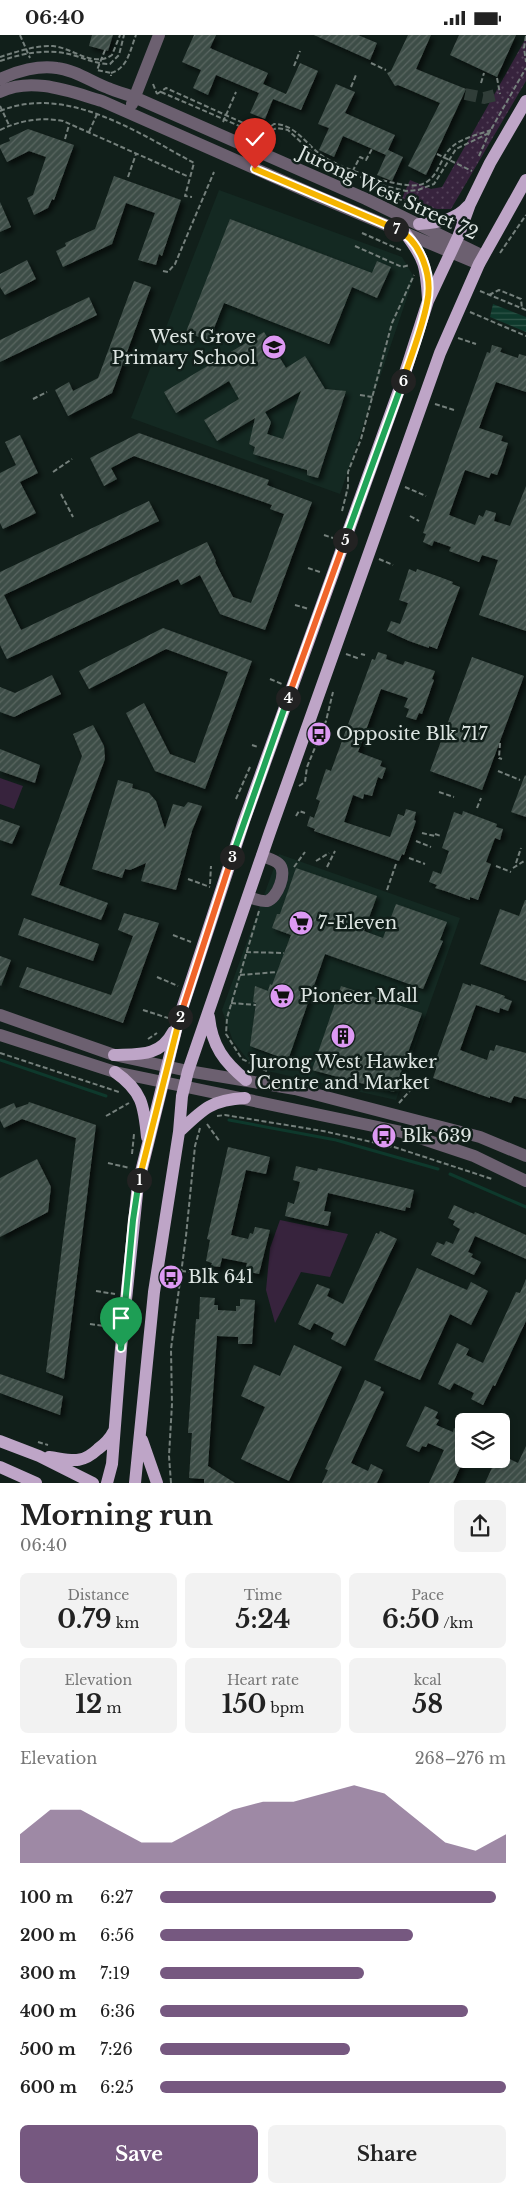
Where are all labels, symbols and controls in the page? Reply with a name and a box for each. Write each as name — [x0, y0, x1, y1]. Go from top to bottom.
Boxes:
text: 06:40 — [25, 6, 85, 29]
pin — [234, 118, 276, 169]
icon: check — [241, 125, 269, 153]
street label: Jurong West Street 72 — [294, 142, 482, 244]
pin: 7 — [384, 217, 408, 241]
place label: West Grove Primary School — [112, 326, 256, 369]
school or university icon: West Grove Primary School — [261, 334, 287, 360]
pin: 6 — [390, 369, 416, 393]
text: 6 — [399, 372, 408, 390]
pin: 5 — [332, 527, 358, 553]
text: 5 — [341, 531, 350, 549]
pin: 4 — [276, 685, 300, 711]
text: 4 — [284, 689, 293, 707]
bus stop icon: Opposite Blk 717 — [306, 721, 332, 747]
place label: Opposite Blk 717 — [336, 723, 489, 745]
pin: 3 — [220, 845, 244, 869]
text: 3 — [228, 848, 237, 866]
supermarket icon: 7-Eleven — [288, 910, 314, 936]
place label: 7-Eleven — [318, 912, 397, 934]
supermarket icon: Pioneer Mall — [269, 983, 295, 1009]
place label: Pioneer Mall — [300, 985, 418, 1007]
pin: 2 — [168, 1005, 192, 1029]
text: 2 — [176, 1008, 185, 1026]
building icon: Jurong West Hawker Centre and Market — [330, 1023, 356, 1049]
place label: Jurong West Hawker Centre and Market — [247, 1051, 437, 1094]
bus stop icon: Blk 639 — [371, 1123, 397, 1149]
place label: Blk 639 — [402, 1125, 472, 1147]
pin: 1 — [126, 1167, 152, 1193]
text: 1 — [136, 1171, 143, 1189]
bus stop icon: Blk 641 — [158, 1264, 184, 1290]
place label: Blk 641 — [188, 1266, 254, 1288]
pin — [100, 1297, 142, 1348]
icon: arrive — [107, 1304, 135, 1332]
map controls — [455, 1413, 510, 1468]
button: layers — [455, 1413, 510, 1468]
text: Morning run — [20, 1498, 213, 1533]
button: share — [454, 1500, 506, 1552]
text: 06:40 — [20, 1535, 67, 1555]
text: Distance — [67, 1586, 129, 1604]
text: Time — [244, 1586, 282, 1604]
text: Pace — [411, 1586, 444, 1604]
text: 0.79 — [57, 1604, 112, 1635]
text: 5:24 — [236, 1604, 290, 1635]
text: 6:50 — [382, 1604, 440, 1635]
text: km — [112, 1614, 139, 1632]
text: /km — [440, 1614, 473, 1632]
text: Elevation — [65, 1671, 132, 1689]
text: Heart rate — [227, 1671, 299, 1689]
text: kcal — [414, 1671, 442, 1689]
text: 12 — [75, 1689, 102, 1720]
text: 150 — [222, 1689, 266, 1720]
text: 58 — [412, 1689, 443, 1720]
text: m — [102, 1699, 121, 1717]
text: bpm — [266, 1699, 304, 1717]
text: Elevation — [20, 1748, 97, 1768]
text: 268–276 m — [415, 1748, 506, 1768]
text: 100 m — [20, 1887, 73, 1907]
text: 6:27 — [100, 1887, 133, 1907]
text: 200 m — [20, 1925, 77, 1945]
text: 6:56 — [100, 1925, 134, 1945]
text: 300 m — [20, 1963, 76, 1983]
text: 7:19 — [100, 1963, 130, 1983]
text: 400 m — [20, 2001, 77, 2021]
text: 6:36 — [100, 2001, 135, 2021]
text: 500 m — [20, 2039, 76, 2059]
text: 7:26 — [100, 2039, 133, 2059]
text: 600 m — [20, 2077, 77, 2097]
text: 6:25 — [100, 2077, 134, 2097]
button: Save — [20, 2125, 258, 2183]
button: Share — [268, 2125, 506, 2183]

